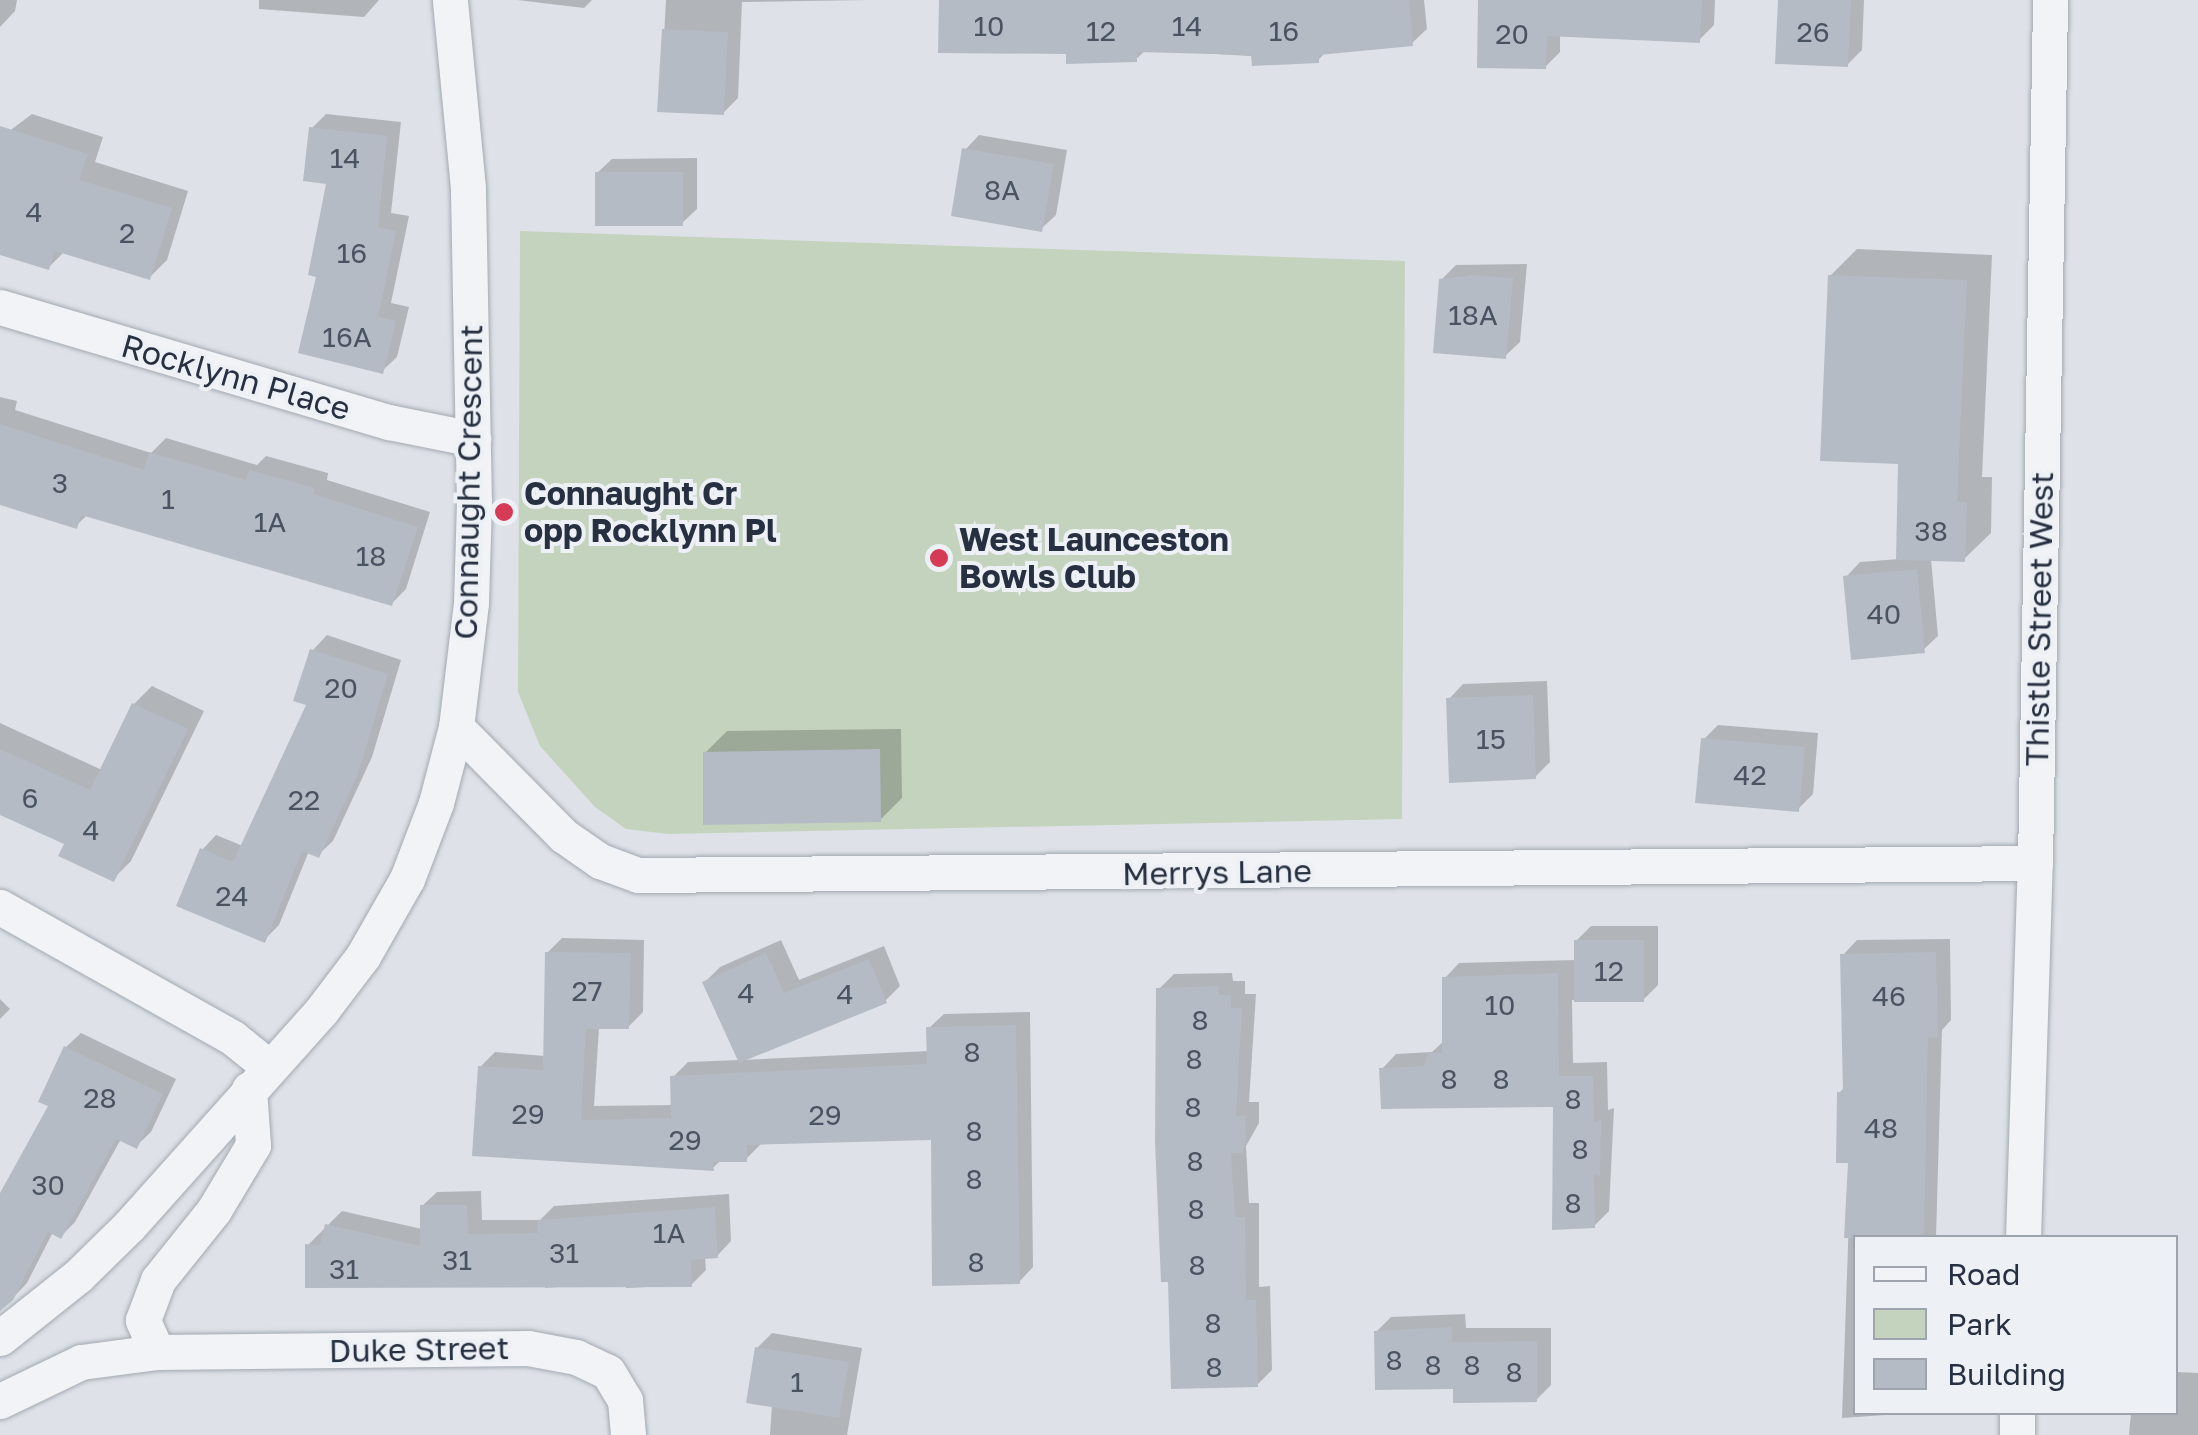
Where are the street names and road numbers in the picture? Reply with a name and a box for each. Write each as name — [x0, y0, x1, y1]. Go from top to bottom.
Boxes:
street label: Connaught Crescent — [446, 324, 490, 640]
street label: Rocklynn Place — [117, 326, 355, 428]
street label: Thistle Street West — [2017, 471, 2061, 767]
street label: Merrys Lane — [1122, 851, 1312, 893]
street label: Duke Street — [328, 1328, 510, 1370]

